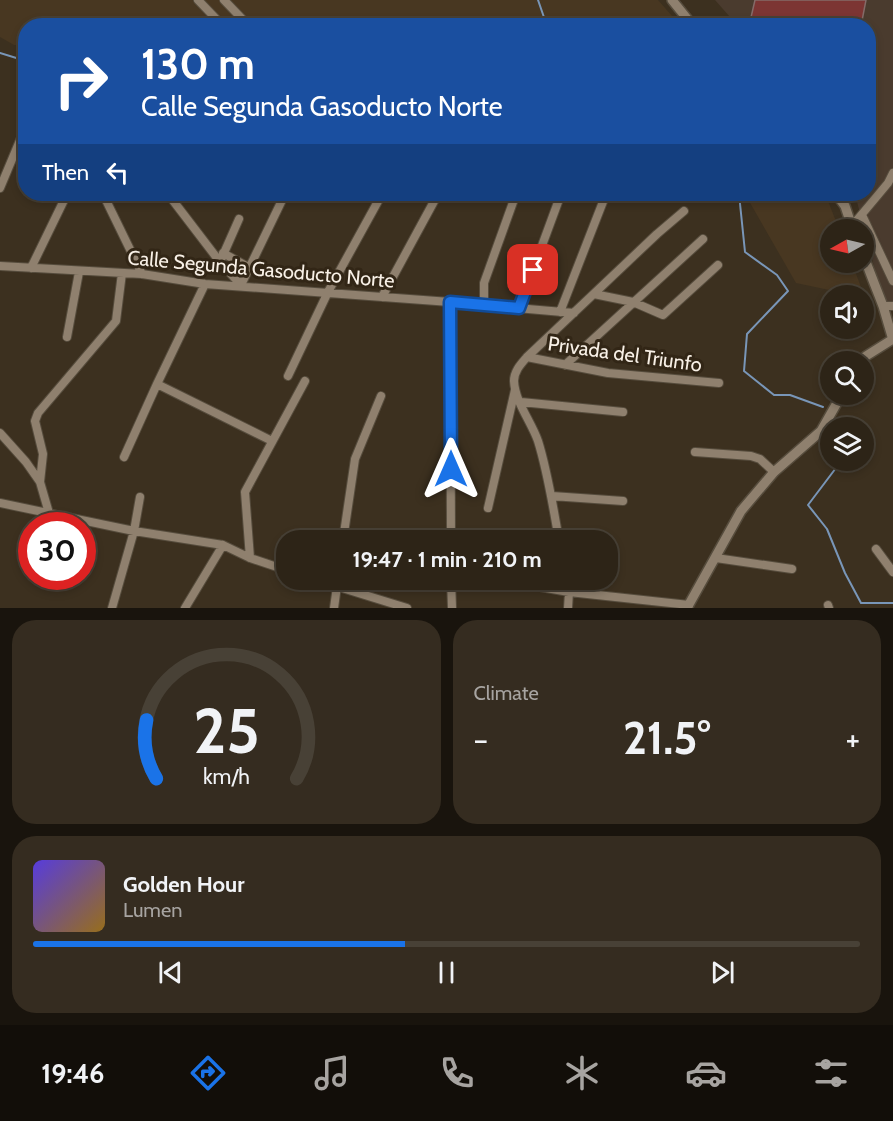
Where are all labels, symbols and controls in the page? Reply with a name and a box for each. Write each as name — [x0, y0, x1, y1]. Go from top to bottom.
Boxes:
text: 130 m — [141, 38, 255, 90]
icon: right — [42, 42, 120, 120]
text: Calle Segunda Gasoducto Norte — [141, 90, 503, 123]
icon: left — [101, 156, 134, 189]
text: Then — [42, 159, 89, 186]
north arrow — [820, 219, 874, 273]
map controls — [820, 219, 874, 471]
pin — [507, 244, 558, 295]
street label: Calle Segunda Gasoducto Norte — [127, 245, 395, 293]
icon: arrive — [516, 253, 549, 286]
button: sound — [820, 285, 874, 339]
street label: Privada del Triunfo — [546, 331, 704, 377]
button: search — [820, 351, 874, 405]
button: layers — [820, 417, 874, 471]
position arrow — [419, 437, 483, 501]
speed limit sign: 30 — [18, 512, 96, 590]
text: 19:47 · 1 min · 210 m — [352, 546, 542, 573]
text: Climate — [474, 681, 539, 705]
text: 25 — [193, 693, 260, 769]
text: 21.5° — [623, 711, 711, 765]
text: − — [474, 719, 488, 759]
text: + — [845, 719, 860, 759]
text: km/h — [203, 763, 250, 789]
text: Golden Hour — [123, 871, 244, 898]
text: Lumen — [123, 898, 182, 922]
icon: previous — [154, 956, 187, 989]
icon: pause — [430, 956, 463, 989]
icon: next — [706, 956, 739, 989]
icon: directions — [187, 1052, 229, 1094]
icon: music — [311, 1052, 353, 1094]
icon: phone — [436, 1052, 478, 1094]
icon: climate — [561, 1052, 603, 1094]
icon: car — [685, 1052, 727, 1094]
icon: filters — [810, 1052, 852, 1094]
text: 19:46 — [41, 1057, 104, 1090]

